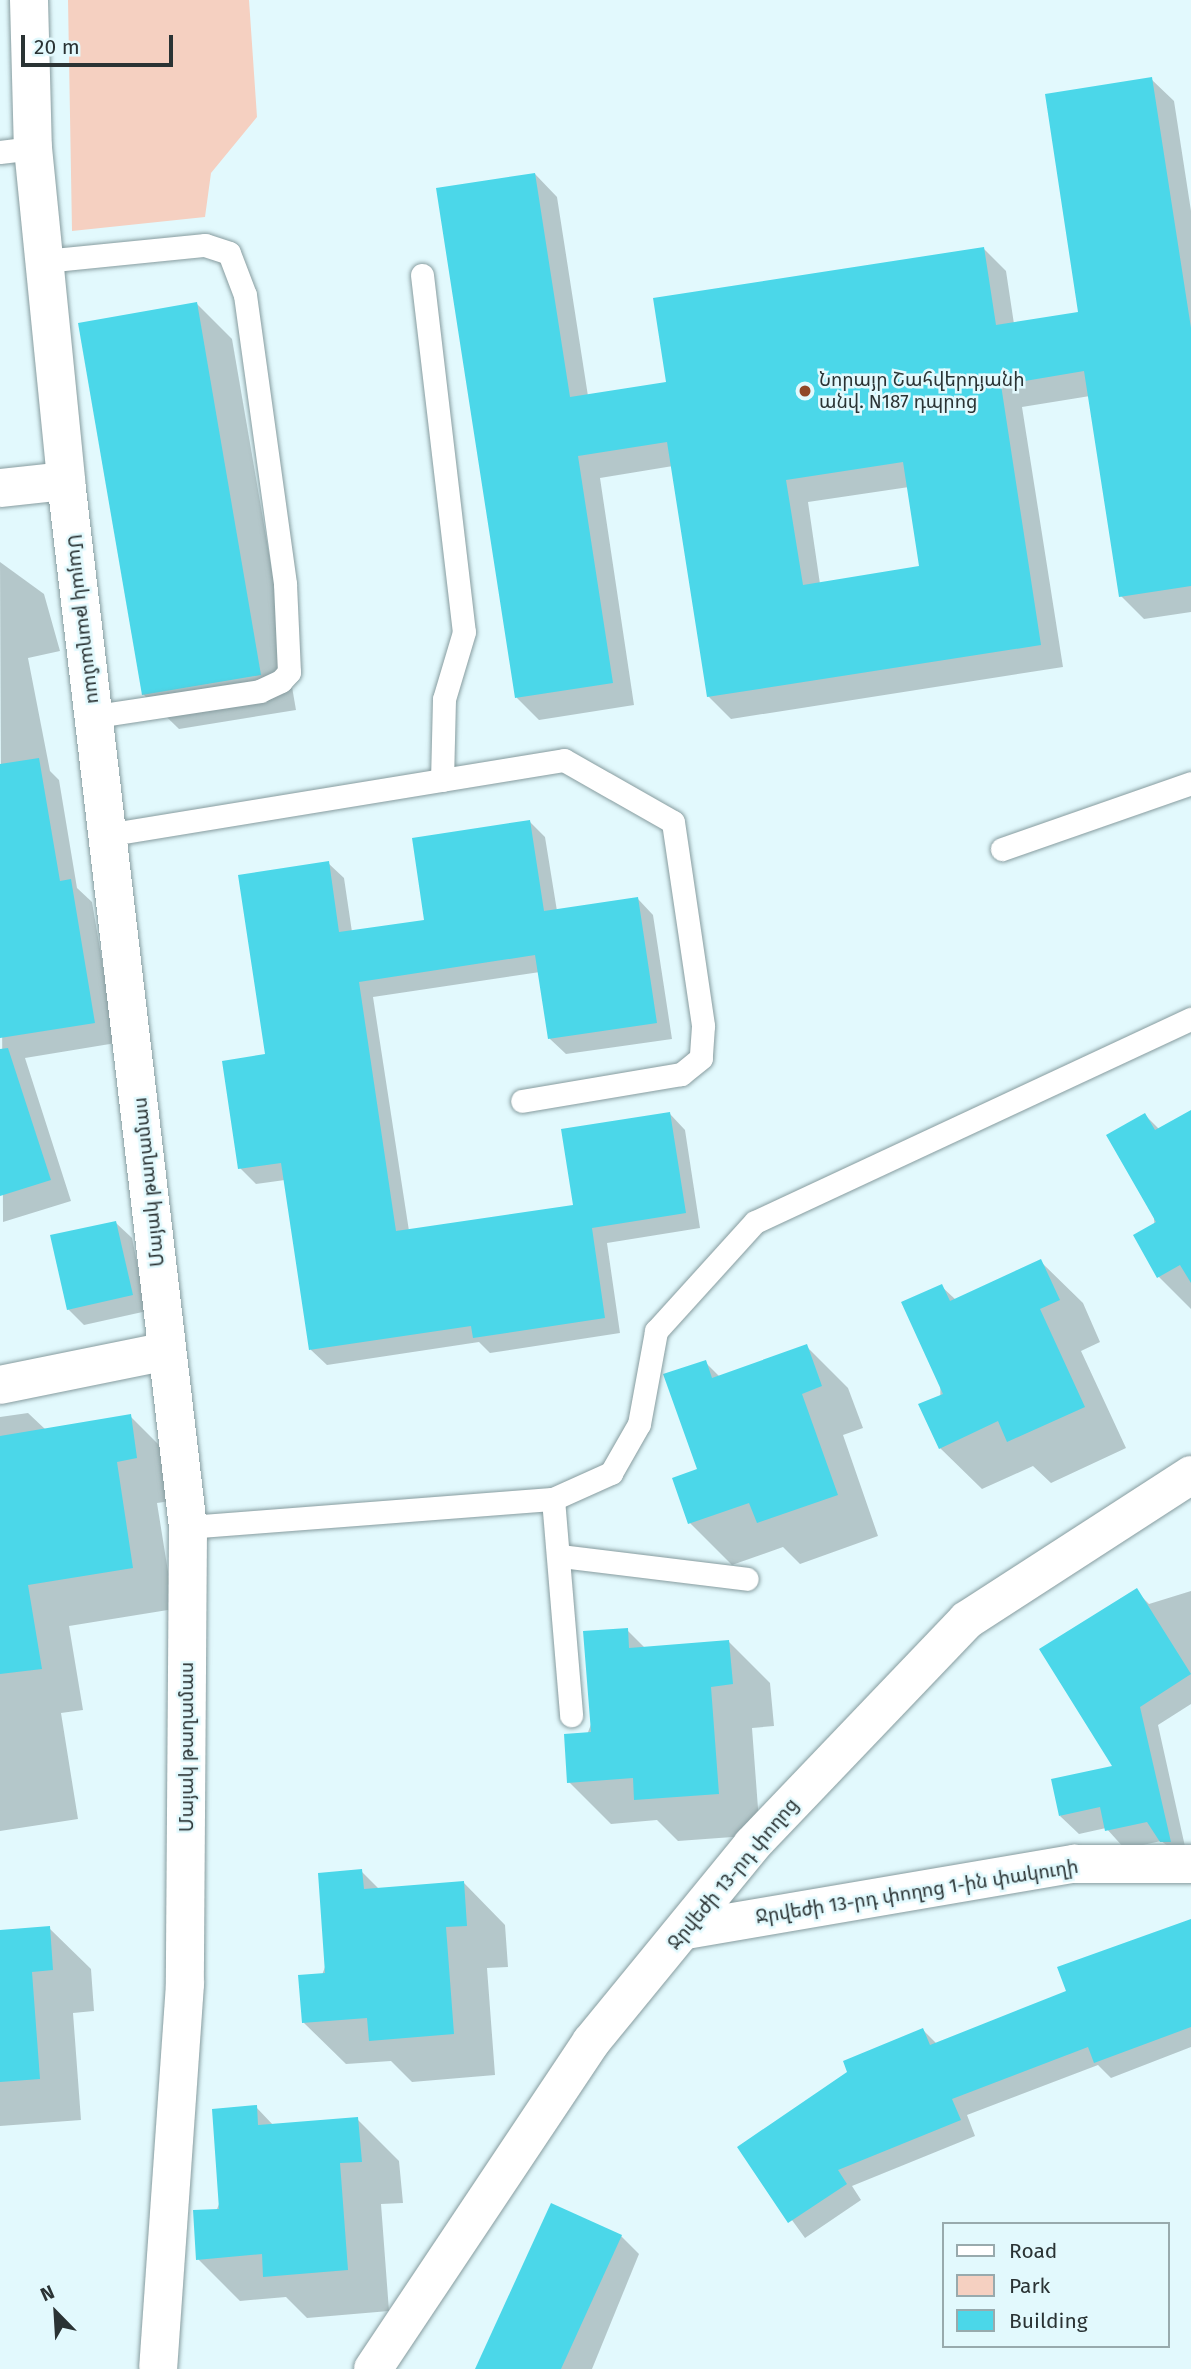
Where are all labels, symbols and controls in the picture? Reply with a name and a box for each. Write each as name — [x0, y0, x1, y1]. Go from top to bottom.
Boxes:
scale bar — [24, 21, 177, 65]
text: 20 m — [34, 34, 80, 60]
place label: Նորայր Շահվերդյանի անվ. N187 դպրոց — [819, 369, 1025, 413]
marker: Նորայր Շահվերդյանի անվ. N187 դպրոց — [797, 383, 813, 399]
street label: Մայակ թաղամաս — [62, 533, 106, 705]
street label: Մայակ թաղամաս — [129, 1096, 169, 1268]
street label: Մայակ թաղամաս — [176, 1662, 198, 1832]
street label: Ջրվեժի 13-րդ փողոց — [663, 1794, 803, 1954]
street label: Ջրվեժի 13-րդ փողոց 1-ին փակուղի — [754, 1855, 1080, 1929]
legend — [942, 2222, 1170, 2348]
text: Road — [1009, 2238, 1057, 2264]
text: Park — [1009, 2273, 1050, 2299]
north arrow — [21, 2278, 91, 2348]
text: N — [37, 2280, 58, 2306]
text: Building — [1009, 2308, 1088, 2334]

